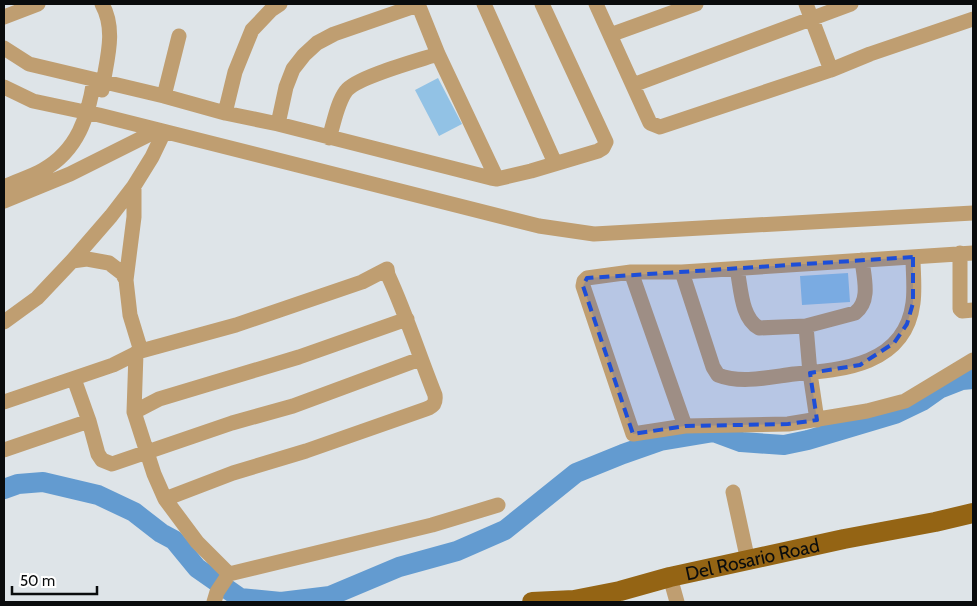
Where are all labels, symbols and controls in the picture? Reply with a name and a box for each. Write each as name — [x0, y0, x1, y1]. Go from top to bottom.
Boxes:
street label: Del Rosario Road — [683, 533, 821, 585]
scale bar — [12, 564, 98, 596]
text: 50 m — [20, 572, 55, 590]

